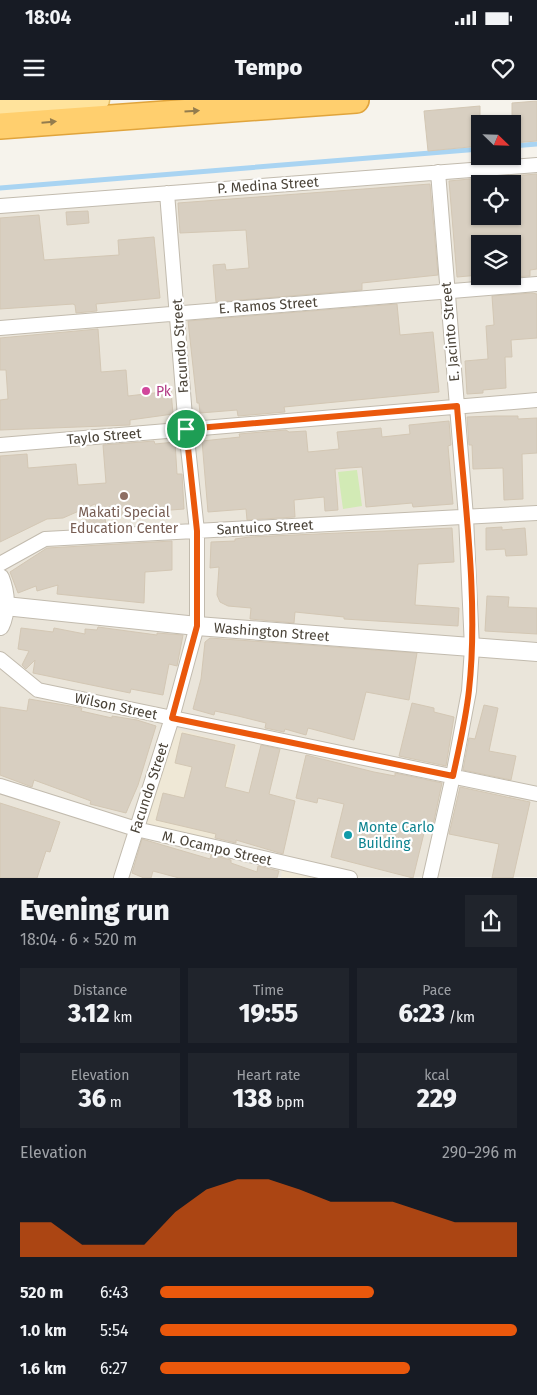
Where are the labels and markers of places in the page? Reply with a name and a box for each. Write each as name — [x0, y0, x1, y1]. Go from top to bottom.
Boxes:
place label: Pk — [156, 383, 172, 400]
marker: Pk — [140, 385, 152, 397]
pin — [165, 408, 207, 450]
marker: Makati Special Education Center — [118, 490, 130, 502]
place label: Makati Special Education Center — [70, 504, 179, 537]
place label: Monte Carlo Building — [358, 819, 434, 852]
marker: Monte Carlo Building — [342, 829, 354, 841]

